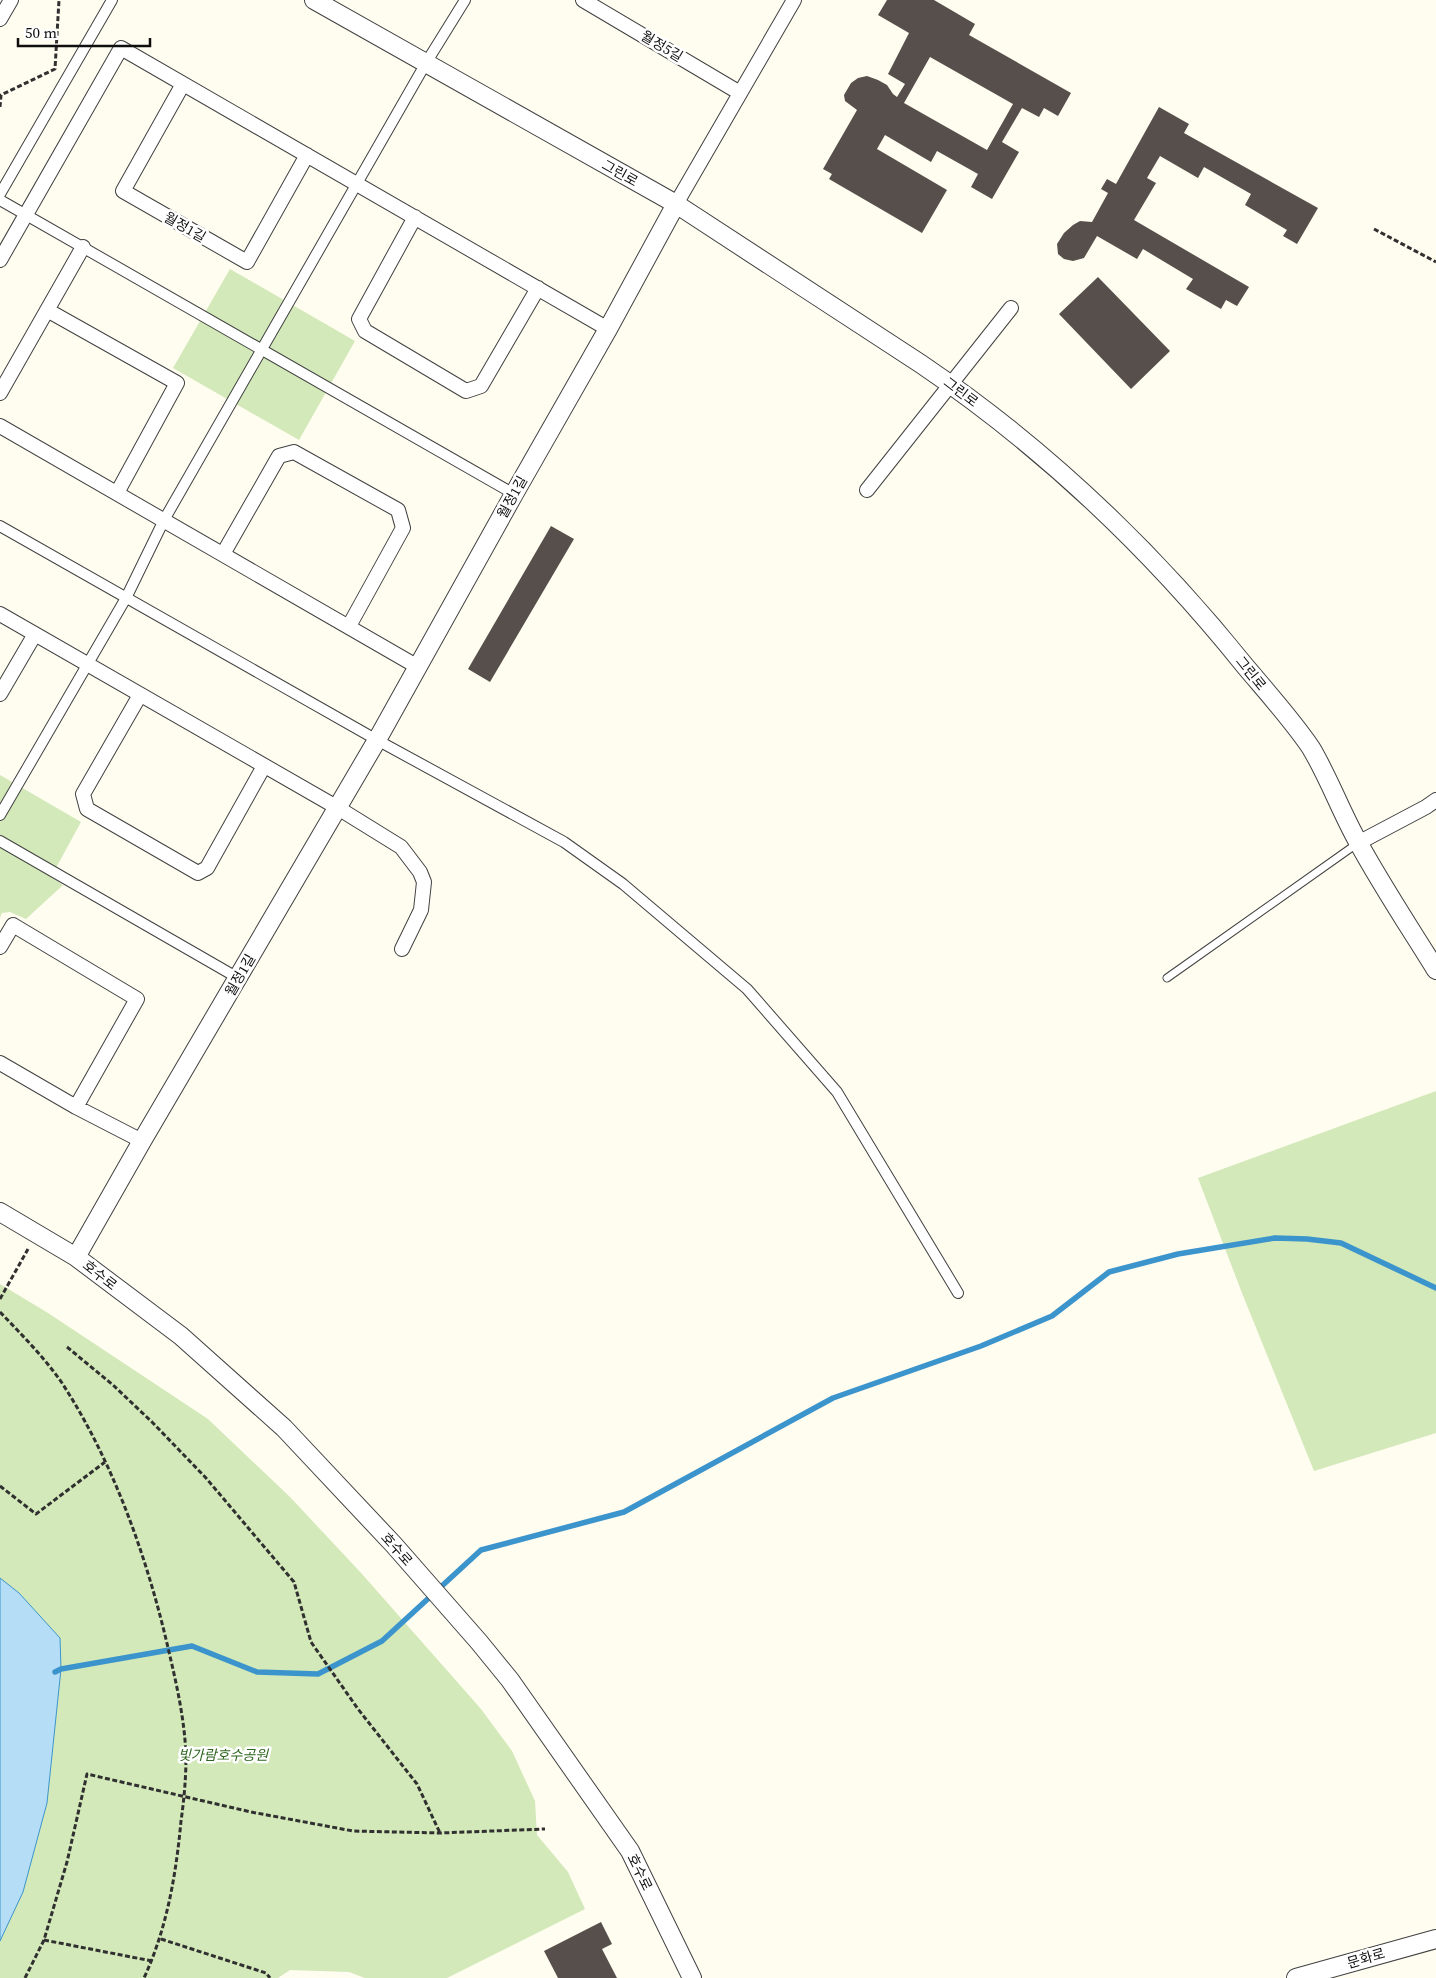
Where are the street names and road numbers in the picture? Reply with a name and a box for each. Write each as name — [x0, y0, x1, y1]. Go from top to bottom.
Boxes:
street label: 월정5길 — [637, 26, 687, 66]
street label: 그린로 — [598, 155, 642, 191]
street label: 월정1길 — [160, 207, 210, 247]
street label: 그린로 — [940, 372, 983, 412]
street label: 월정1길 — [492, 472, 532, 522]
street label: 그린로 — [1231, 652, 1271, 694]
street label: 월정1길 — [220, 950, 260, 1000]
street label: 호수로 — [79, 1255, 121, 1295]
street label: 호수로 — [377, 1528, 417, 1570]
street label: 호수로 — [623, 1850, 658, 1894]
street label: 문화로 — [1345, 1943, 1387, 1973]

